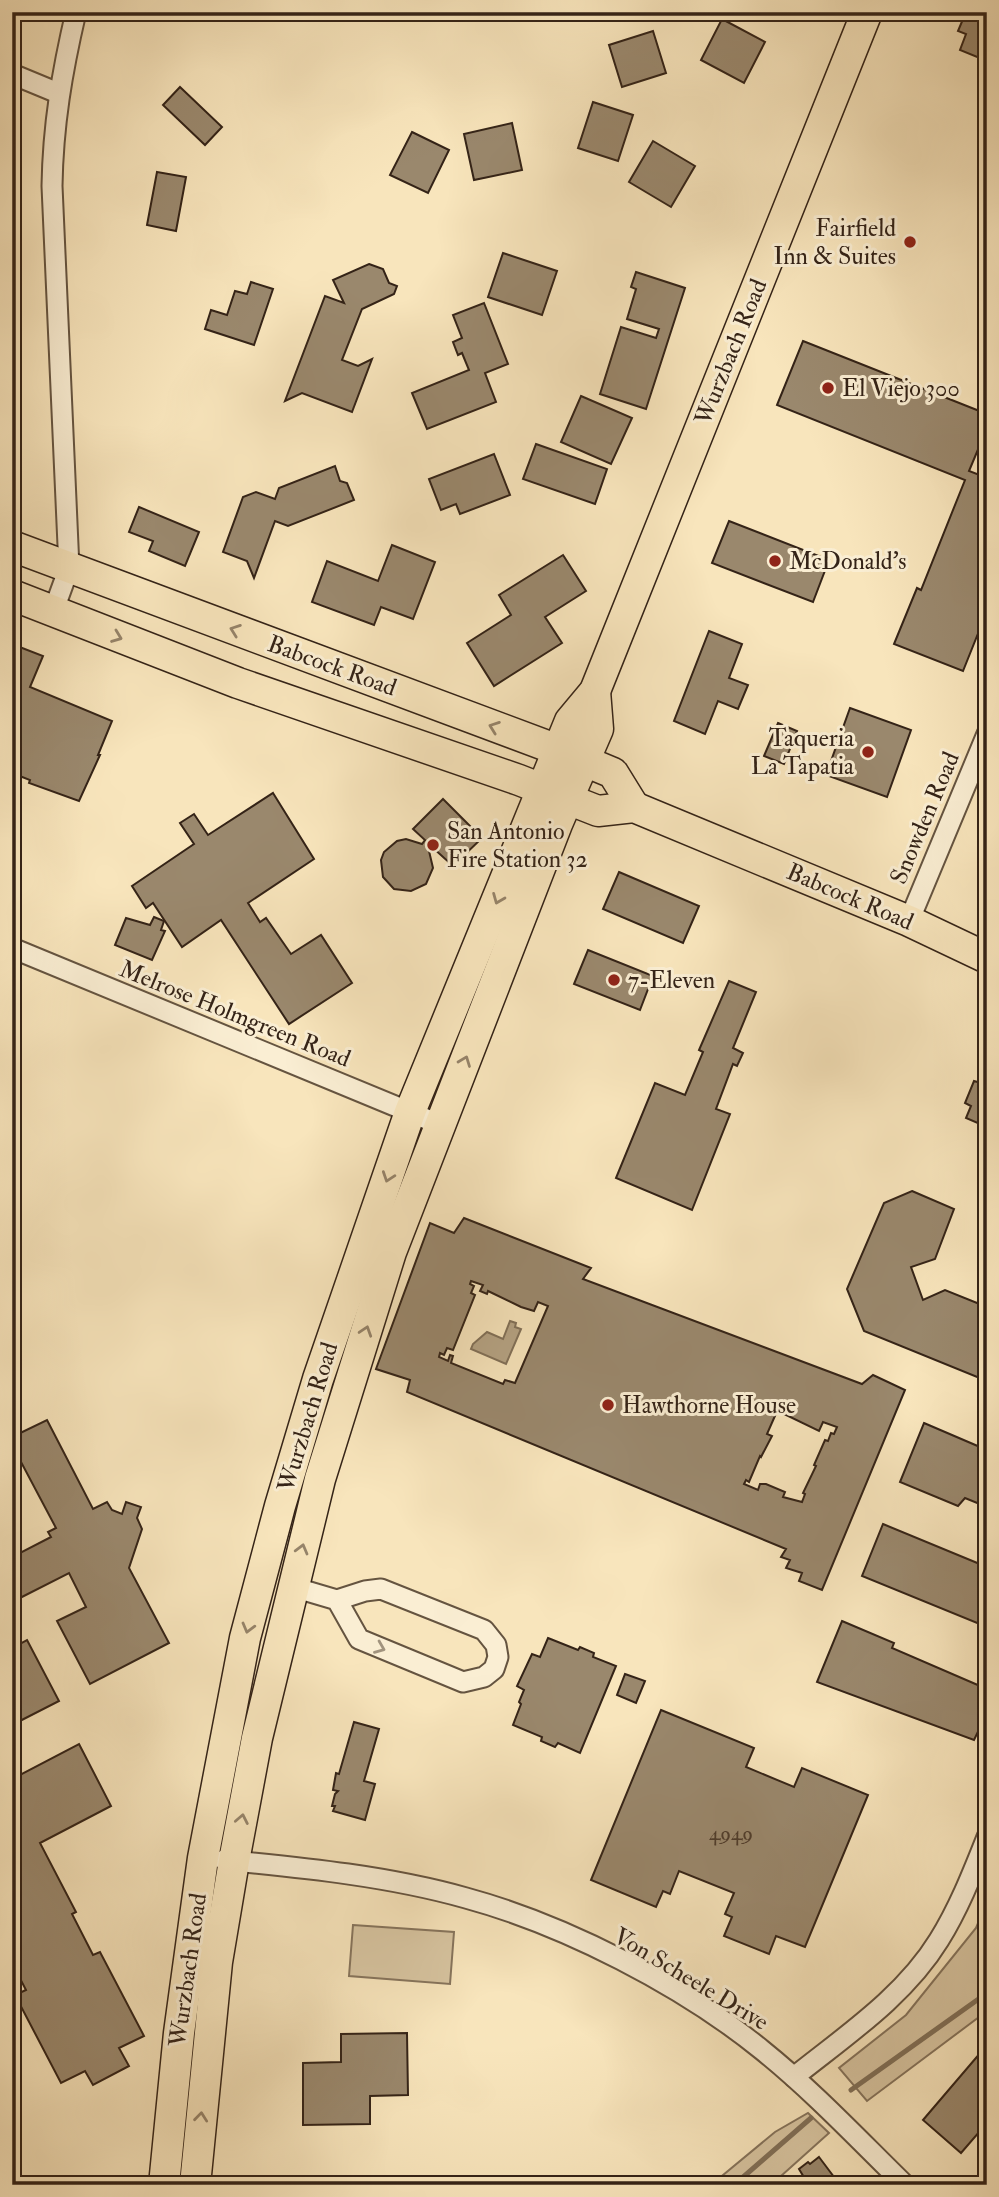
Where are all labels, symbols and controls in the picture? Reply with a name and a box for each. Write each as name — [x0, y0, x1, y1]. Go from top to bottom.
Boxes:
place label: Fairfield Inn & Suites — [773, 213, 896, 272]
marker: Fairfield Inn & Suites — [902, 234, 918, 250]
street label: Wurzbach Road — [687, 274, 774, 430]
place label: El Viejo 300 — [842, 373, 960, 404]
marker: El Viejo 300 — [820, 380, 836, 396]
place label: McDonald's — [789, 546, 907, 577]
marker: McDonald's — [767, 553, 783, 569]
one-way arrow — [230, 625, 242, 639]
one-way arrow — [110, 628, 122, 642]
street label: Babcock Road — [263, 628, 401, 704]
one-way arrow — [489, 721, 501, 735]
place label: Taqueria La Tapatia — [751, 723, 855, 782]
marker: Taqueria La Tapatia — [860, 744, 876, 760]
street label: Snowden Road — [883, 747, 967, 889]
place label: San Antonio Fire Station 32 — [447, 816, 588, 875]
marker: San Antonio Fire Station 32 — [425, 837, 441, 853]
street label: Babcock Road — [782, 856, 918, 938]
one-way arrow — [492, 891, 506, 904]
street label: Melrose Holmgreen Road — [115, 953, 355, 1075]
place label: 7-Eleven — [628, 965, 715, 996]
marker: 7-Eleven — [606, 972, 622, 988]
one-way arrow — [457, 1056, 471, 1068]
one-way arrow — [382, 1170, 396, 1182]
one-way arrow — [358, 1325, 372, 1337]
street label: Wurzbach Road — [270, 1338, 346, 1497]
place label: Hawthorne House — [622, 1390, 796, 1421]
marker: Hawthorne House — [600, 1397, 616, 1413]
one-way arrow — [294, 1543, 308, 1555]
one-way arrow — [242, 1622, 256, 1634]
one-way arrow — [373, 1640, 385, 1654]
one-way arrow — [234, 1813, 249, 1825]
house number: 4949 — [709, 1820, 753, 1847]
street label: Wurzbach Road — [162, 1891, 214, 2050]
street label: Von Scheele Drive — [608, 1920, 774, 2038]
one-way arrow — [193, 2111, 208, 2122]

